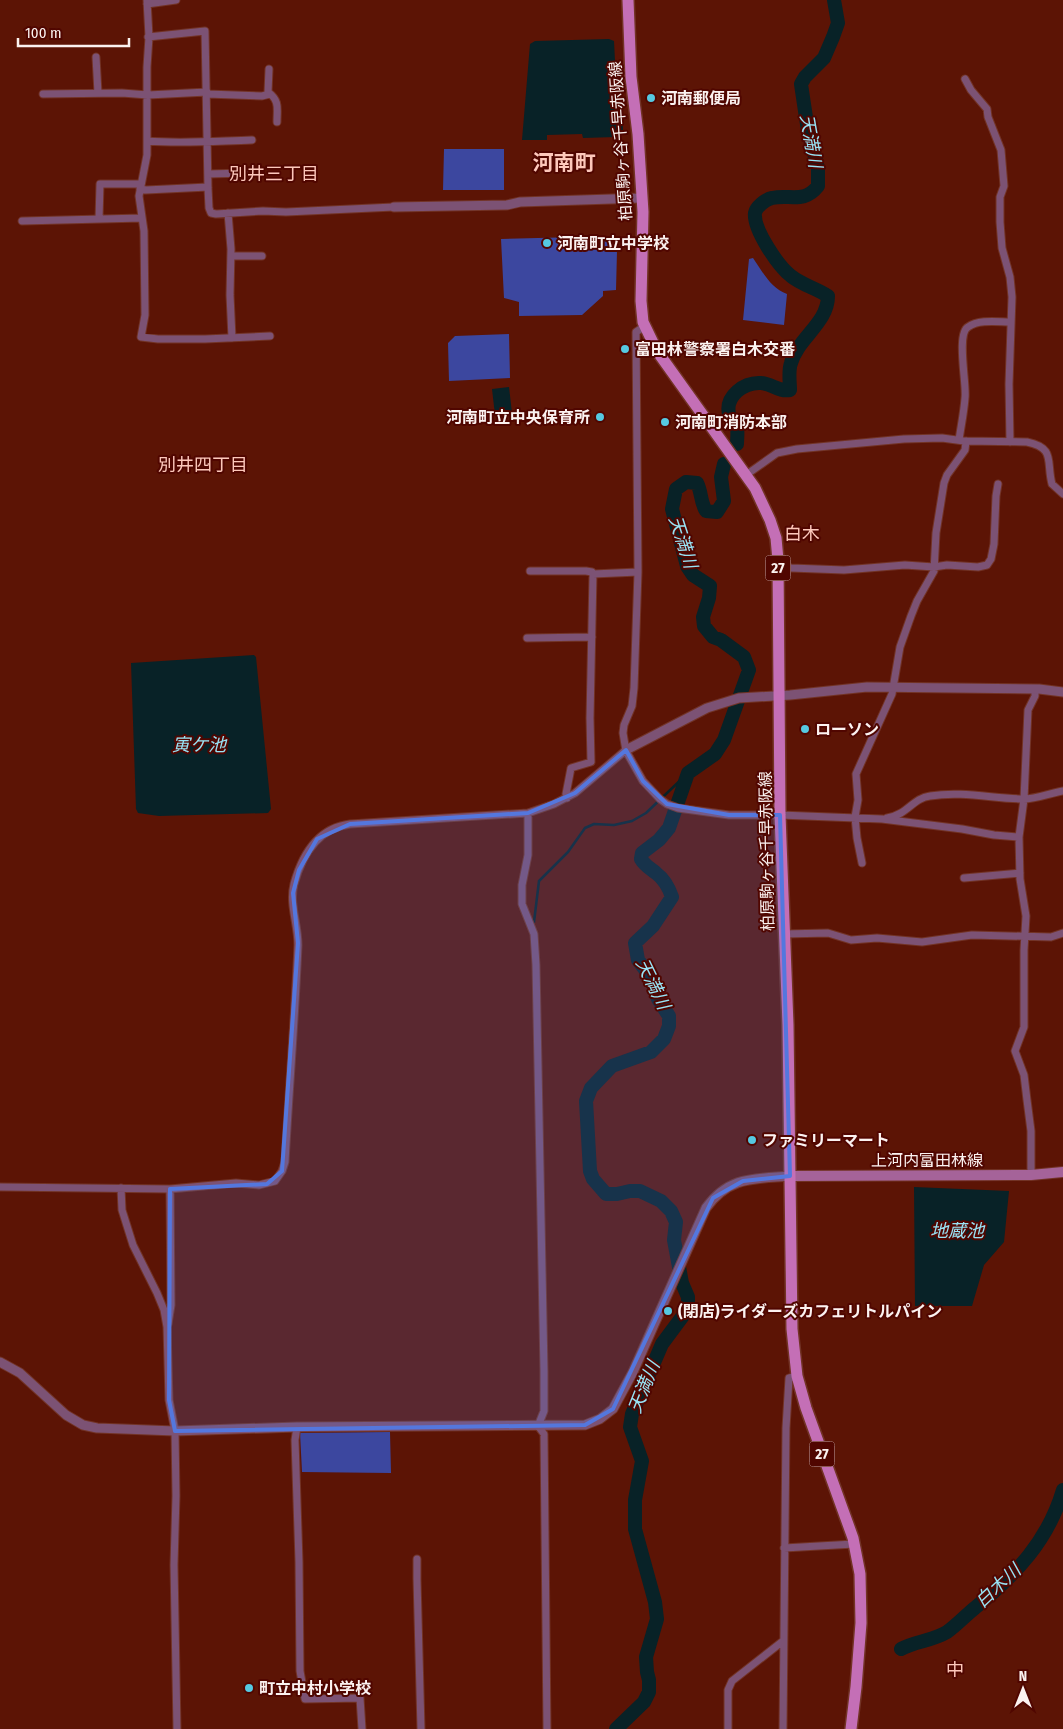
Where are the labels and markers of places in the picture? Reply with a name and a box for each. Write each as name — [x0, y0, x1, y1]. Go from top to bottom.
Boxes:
place label: 河南郵便局 — [661, 89, 741, 108]
marker: 河南郵便局 — [645, 92, 657, 104]
place label: 河南町立中学校 — [557, 234, 669, 253]
marker: 河南町立中学校 — [541, 237, 553, 249]
place label: 富田林警察署白木交番 — [635, 340, 795, 359]
marker: 富田林警察署白木交番 — [619, 343, 631, 355]
place label: 河南町立中央保育所 — [446, 408, 590, 427]
marker: 河南町立中央保育所 — [594, 411, 606, 423]
place label: 河南町消防本部 — [675, 413, 787, 432]
marker: 河南町消防本部 — [659, 416, 671, 428]
place label: ローソン — [815, 720, 879, 739]
marker: ローソン — [799, 723, 811, 735]
place label: ファミリーマート — [762, 1131, 890, 1150]
marker: ファミリーマート — [746, 1134, 758, 1146]
place label: (閉店)ライダーズカフェリトルパイン — [678, 1302, 942, 1321]
marker: (閉店)ライダーズカフェリトルパイン — [662, 1305, 674, 1317]
place label: 町立中村小学校 — [259, 1679, 371, 1698]
marker: 町立中村小学校 — [243, 1682, 255, 1694]

